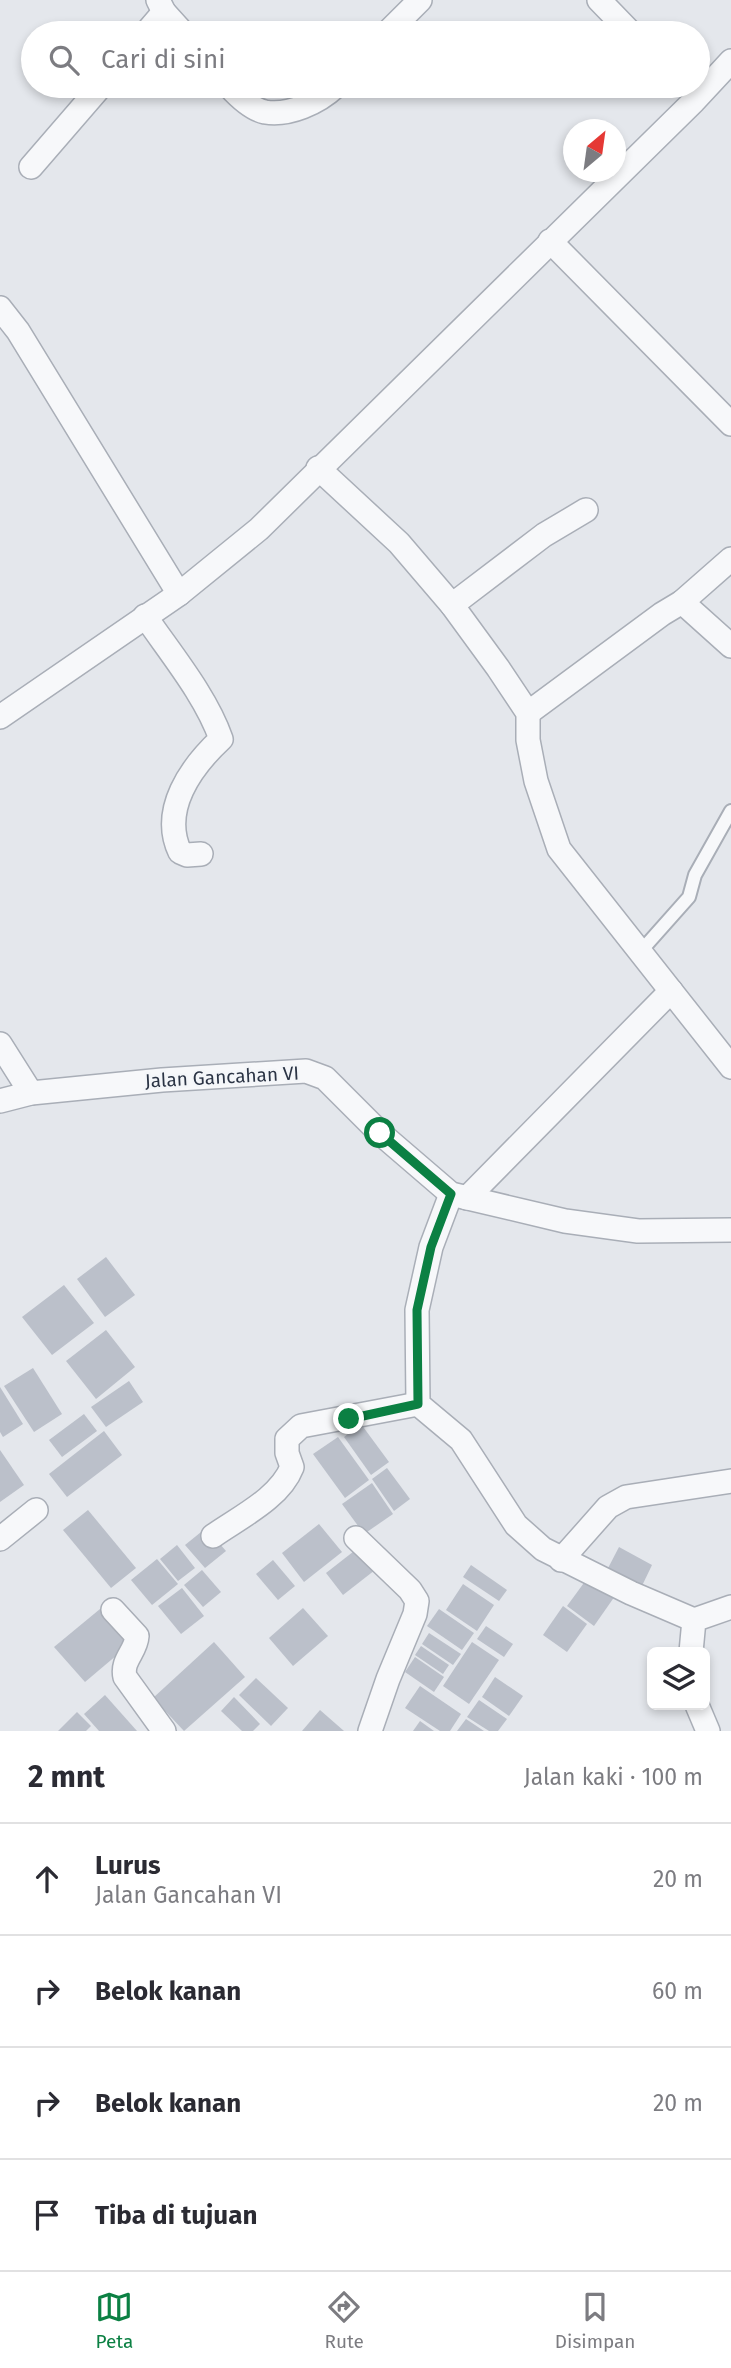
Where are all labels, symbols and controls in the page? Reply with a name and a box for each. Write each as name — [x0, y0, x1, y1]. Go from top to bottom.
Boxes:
search box — [21, 21, 710, 98]
icon: search — [45, 41, 83, 79]
text: Cari di sini — [101, 44, 226, 75]
north arrow — [563, 119, 626, 182]
street label: Jalan Gancahan VI — [144, 1061, 300, 1093]
route start — [364, 1117, 395, 1148]
route end — [333, 1403, 364, 1434]
map controls — [647, 1647, 710, 1710]
button: layers — [647, 1647, 710, 1710]
text: 2 mnt — [28, 1759, 105, 1795]
text: Jalan kaki · 100 m — [524, 1763, 703, 1791]
text: Lurus — [95, 1850, 161, 1881]
icon: ahead — [28, 1860, 66, 1898]
text: 20 m — [653, 1865, 703, 1893]
text: Jalan Gancahan VI — [95, 1881, 282, 1909]
icon: right — [28, 1972, 66, 2010]
text: Belok kanan — [95, 1976, 241, 2007]
text: 60 m — [652, 1977, 703, 2005]
icon: right — [28, 2084, 66, 2122]
text: Belok kanan — [95, 2088, 241, 2119]
text: 20 m — [653, 2089, 703, 2117]
icon: arrive — [28, 2196, 66, 2234]
text: Tiba di tujuan — [95, 2200, 257, 2231]
tab: Peta — [95, 2288, 133, 2353]
tab: Rute — [324, 2288, 364, 2353]
tab: Disimpan — [555, 2288, 636, 2353]

